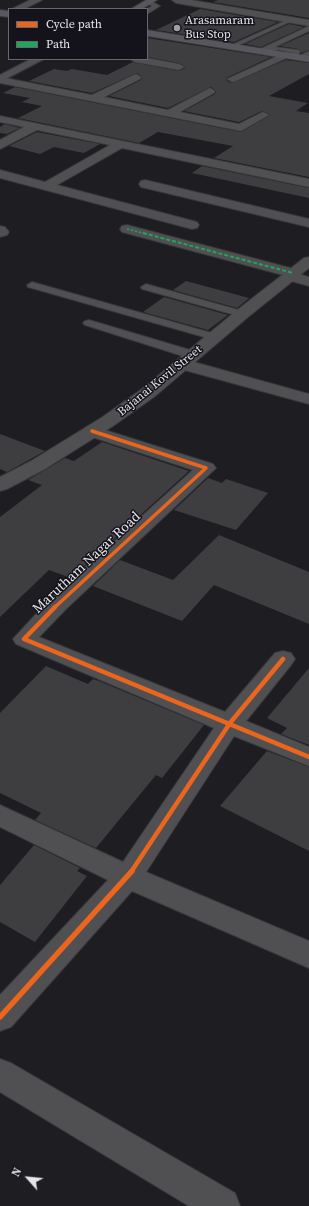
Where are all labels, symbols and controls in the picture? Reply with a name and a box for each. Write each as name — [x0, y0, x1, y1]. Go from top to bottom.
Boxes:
legend — [8, 8, 148, 60]
place label: Arasamaram Bus Stop — [185, 14, 254, 42]
text: Cycle path — [46, 16, 102, 32]
marker: Arasamaram Bus Stop — [172, 23, 182, 33]
text: Path — [46, 36, 70, 52]
street label: Bajanai Kovil Street — [115, 343, 205, 419]
street label: Marutham Nagar Road — [30, 509, 144, 617]
north arrow — [8, 1158, 48, 1198]
text: N — [8, 1165, 25, 1179]

